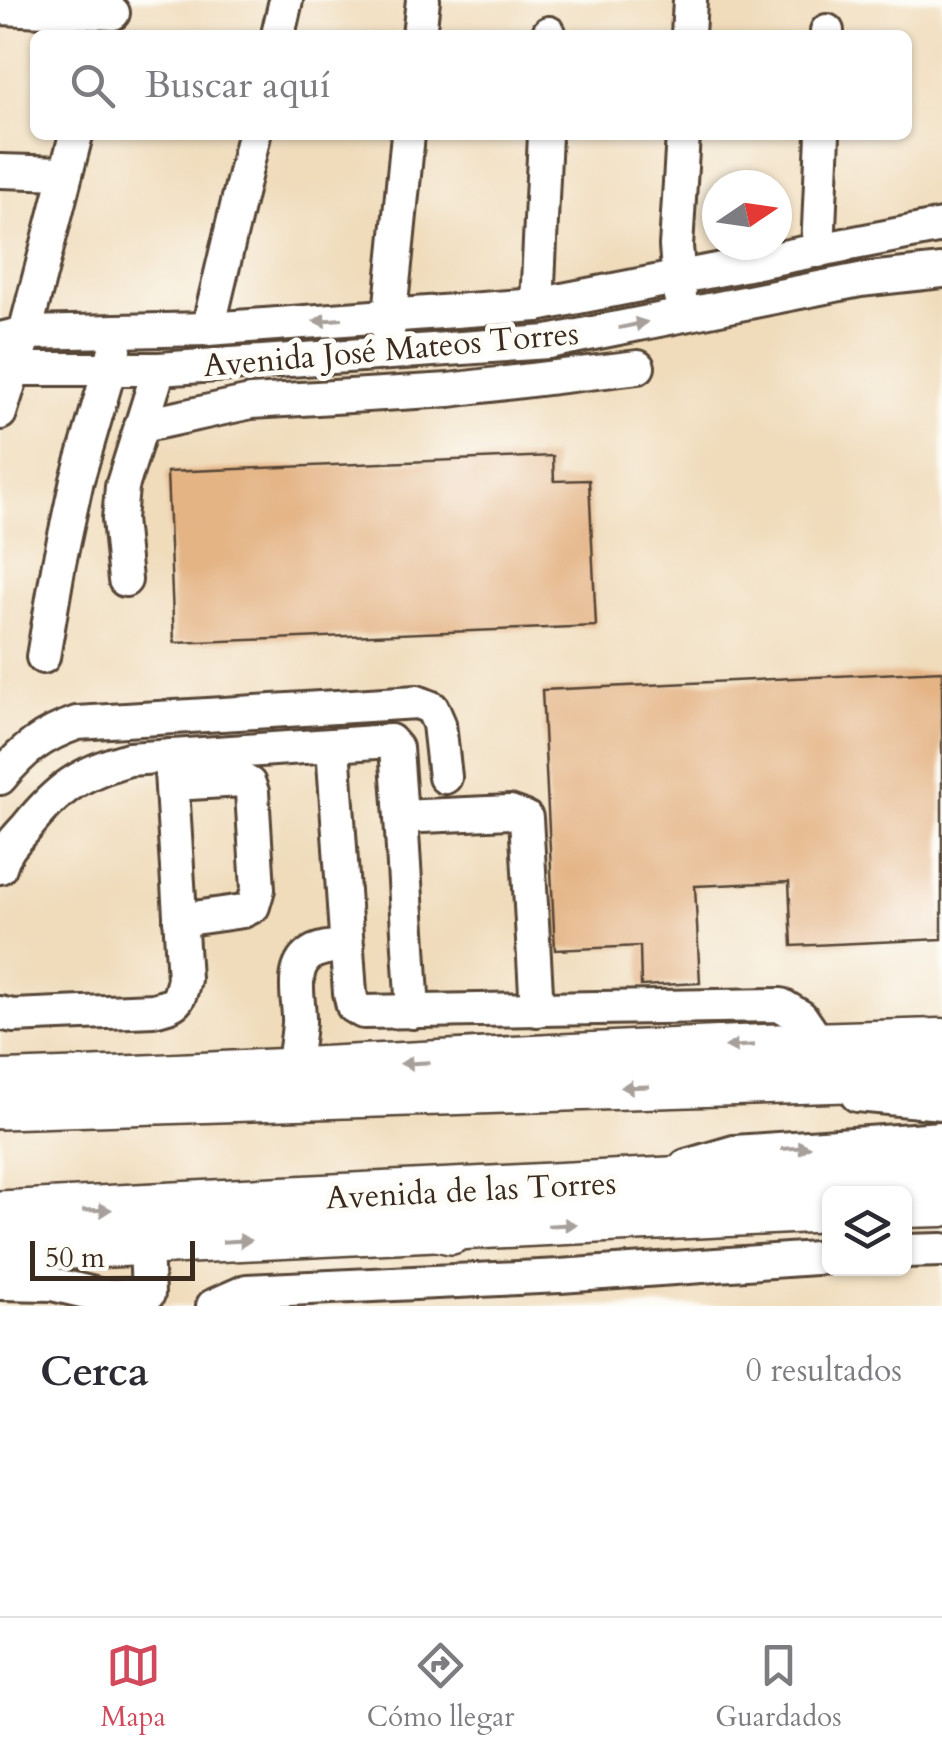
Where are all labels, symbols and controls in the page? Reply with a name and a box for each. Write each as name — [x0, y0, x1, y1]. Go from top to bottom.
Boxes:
search box — [30, 30, 912, 140]
icon: search — [65, 58, 120, 113]
text: Buscar aquí — [145, 59, 331, 111]
north arrow — [702, 170, 792, 260]
street label: Avenida José Mateos Torres — [201, 312, 581, 388]
one-way arrow — [311, 313, 343, 329]
one-way arrow — [618, 317, 649, 333]
one-way arrow — [723, 1038, 755, 1054]
one-way arrow — [399, 1055, 431, 1071]
one-way arrow — [618, 1079, 650, 1095]
one-way arrow — [781, 1140, 813, 1156]
street label: Avenida de las Torres — [325, 1161, 617, 1221]
map controls — [822, 1186, 912, 1276]
button: layers — [822, 1186, 912, 1276]
one-way arrow — [82, 1202, 114, 1218]
one-way arrow — [546, 1217, 578, 1233]
one-way arrow — [222, 1233, 254, 1249]
scale bar — [30, 1236, 195, 1280]
text: 50 m — [45, 1239, 105, 1277]
text: Cerca — [40, 1343, 149, 1400]
text: 0 resultados — [745, 1349, 902, 1393]
tab: Mapa — [100, 1638, 166, 1736]
tab: Cómo llegar — [367, 1638, 515, 1736]
tab: Guardados — [715, 1638, 842, 1736]

